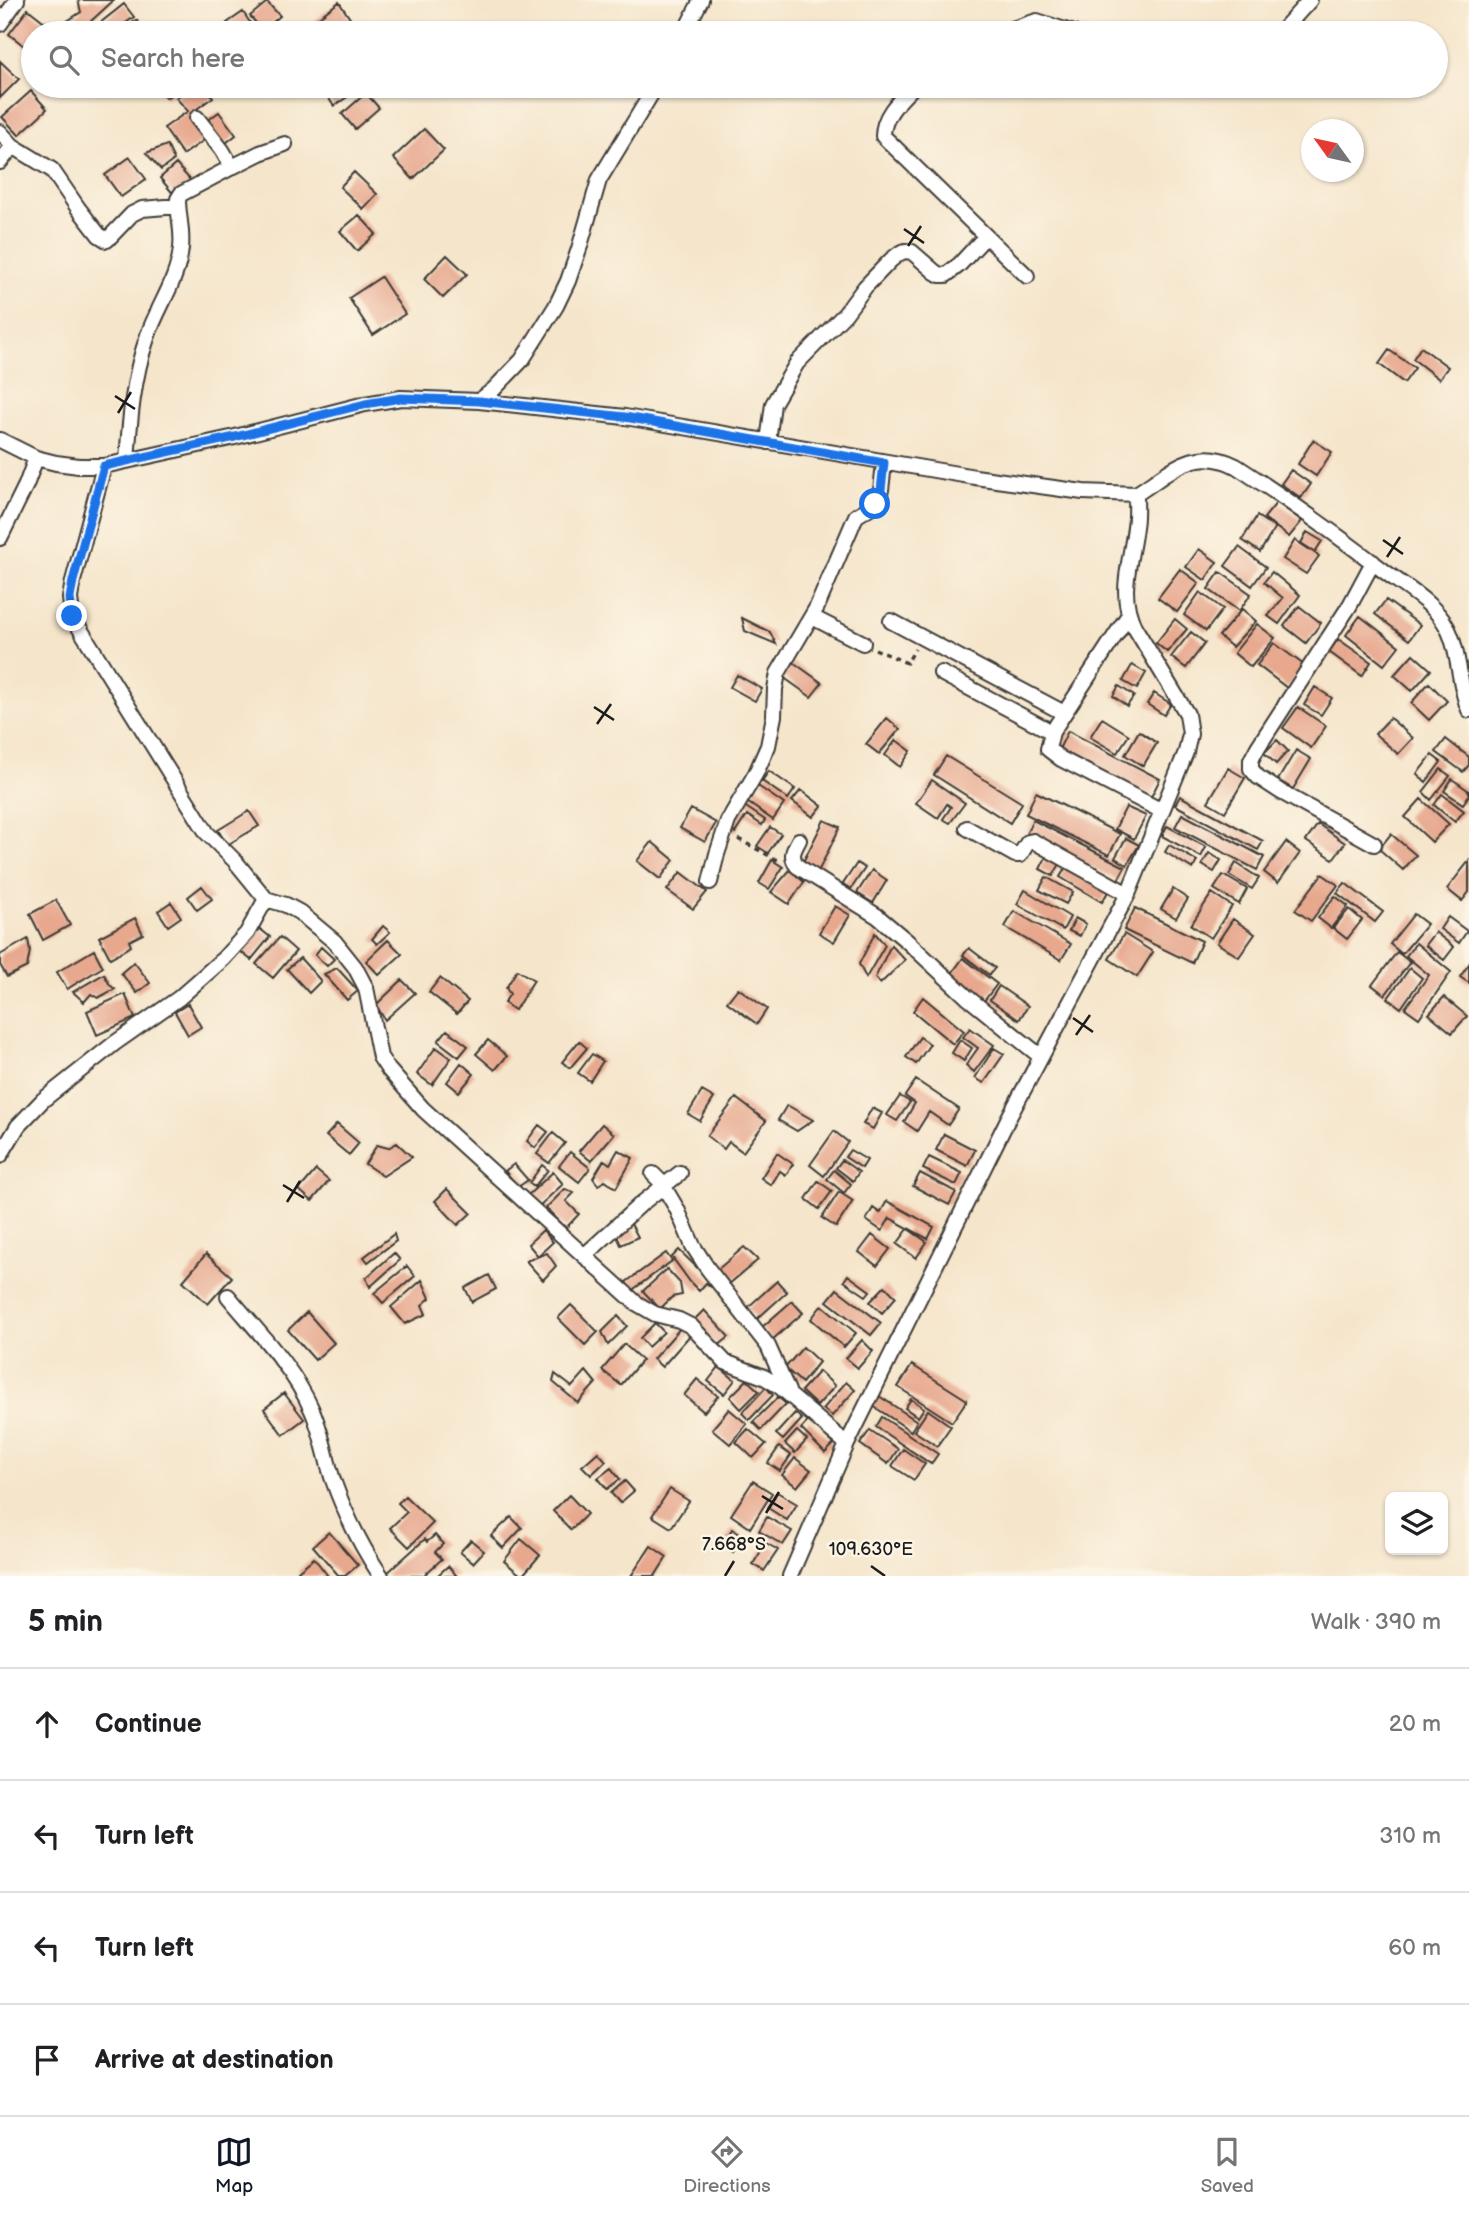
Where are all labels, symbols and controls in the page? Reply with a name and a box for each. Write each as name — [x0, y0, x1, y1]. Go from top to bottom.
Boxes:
search box — [21, 21, 1448, 98]
icon: search — [45, 41, 83, 79]
text: Search here — [101, 44, 245, 75]
north arrow — [1301, 119, 1364, 182]
route start — [859, 488, 890, 519]
route end — [56, 600, 87, 631]
map controls — [1385, 1492, 1448, 1555]
button: layers — [1385, 1492, 1448, 1555]
text: 7.668°S — [702, 1534, 766, 1555]
text: 109.630°E — [829, 1539, 913, 1560]
text: 5 min — [28, 1604, 103, 1640]
text: Walk · 390 m — [1311, 1608, 1441, 1636]
icon: ahead — [28, 1705, 66, 1743]
text: Continue — [95, 1709, 202, 1740]
text: 20 m — [1389, 1710, 1441, 1738]
icon: left — [28, 1817, 66, 1855]
text: Turn left — [95, 1821, 194, 1852]
text: 310 m — [1379, 1822, 1441, 1850]
icon: left — [28, 1929, 66, 1967]
text: Turn left — [95, 1933, 194, 1964]
text: 60 m — [1388, 1934, 1441, 1962]
icon: arrive — [28, 2041, 66, 2079]
text: Arrive at destination — [95, 2045, 334, 2076]
tab: Map — [215, 2133, 253, 2198]
tab: Directions — [683, 2133, 771, 2198]
tab: Saved — [1201, 2133, 1254, 2198]

